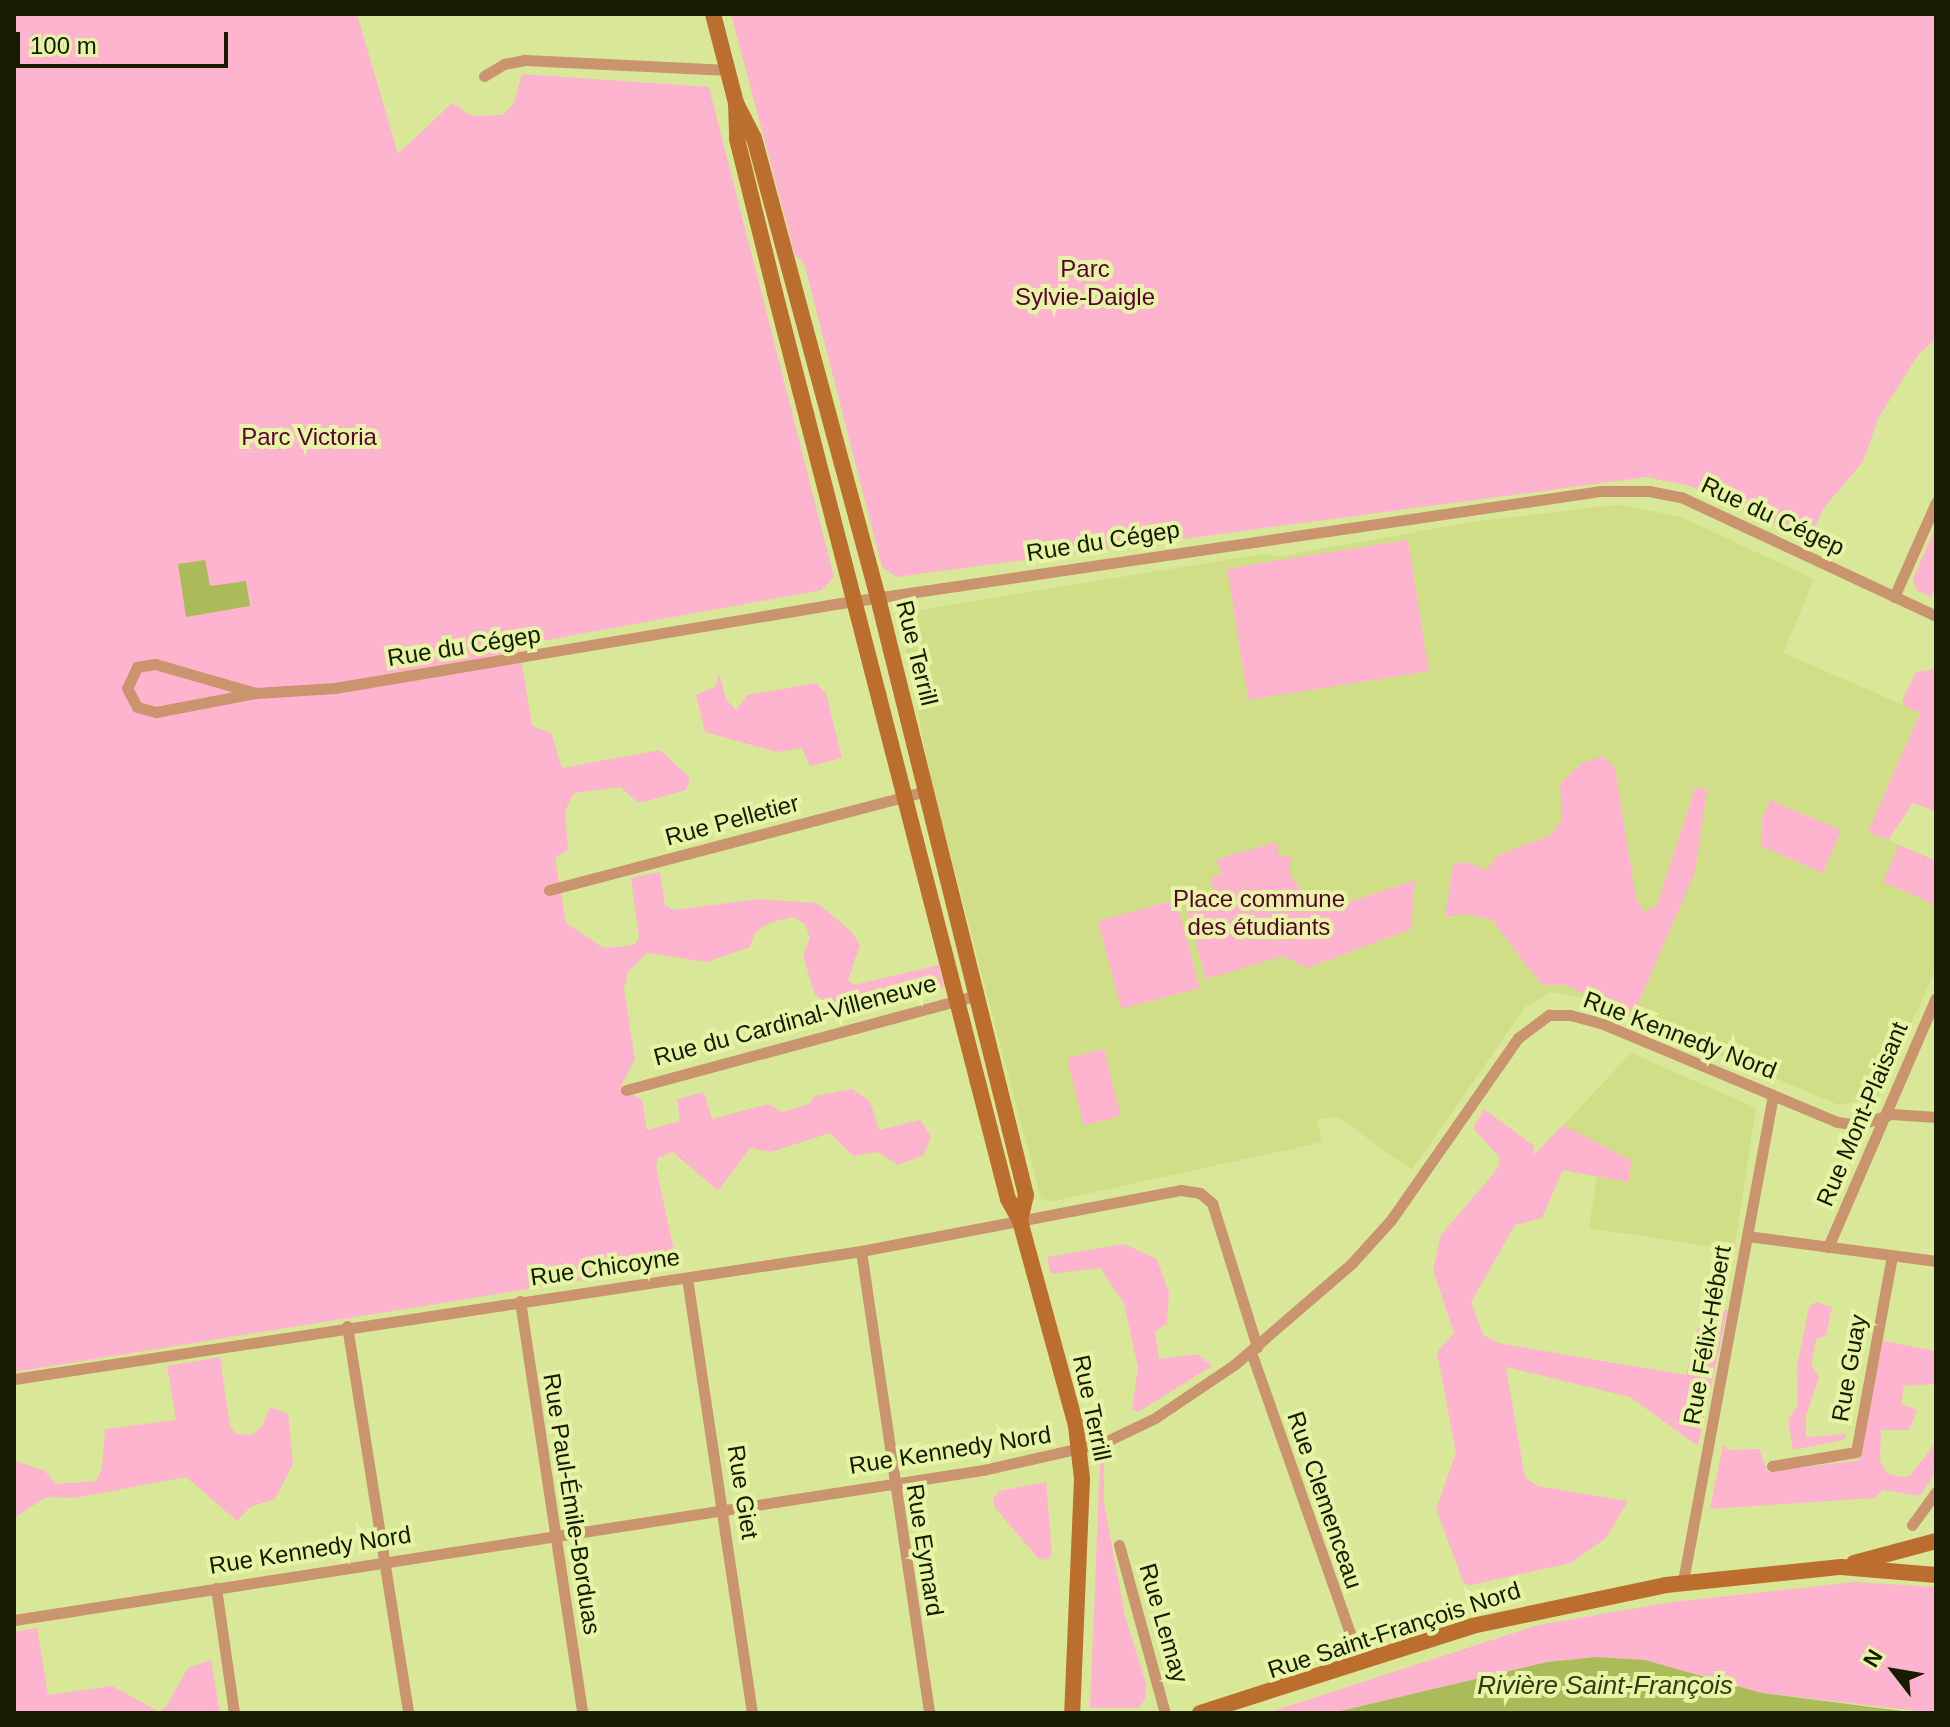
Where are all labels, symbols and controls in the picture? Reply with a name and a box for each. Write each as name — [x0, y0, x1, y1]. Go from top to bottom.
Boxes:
scale bar — [20, 16, 232, 66]
text: 100 m — [30, 32, 97, 59]
park label: Parc Sylvie-Daigle — [1015, 255, 1155, 311]
park label: Parc Victoria — [241, 423, 377, 451]
street label: Rue du Cégep — [1697, 470, 1849, 562]
street label: Rue du Cégep — [1024, 515, 1182, 567]
street label: Rue Terrill — [890, 597, 944, 709]
street label: Rue du Cégep — [385, 620, 543, 672]
street label: Rue Pelletier — [662, 788, 802, 852]
park label: Place commune des étudiants — [1173, 885, 1345, 941]
street label: Rue du Cardinal-Villeneuve — [650, 968, 940, 1072]
street label: Rue Kennedy Nord — [1580, 985, 1780, 1085]
street label: Rue Mont-Plaisant — [1810, 1018, 1914, 1210]
street label: Rue Chicoyne — [528, 1242, 682, 1292]
street label: Rue Félix-Hébert — [1677, 1243, 1737, 1427]
street label: Rue Guay — [1825, 1312, 1873, 1424]
street label: Rue Terrill — [1067, 1352, 1117, 1464]
street label: Rue Paul-Émile-Borduas — [537, 1371, 607, 1637]
street label: Rue Clemenceau — [1281, 1408, 1369, 1592]
street label: Rue Kennedy Nord — [847, 1420, 1053, 1480]
street label: Rue Giet — [721, 1443, 765, 1541]
street label: Rue Eymard — [900, 1482, 950, 1618]
street label: Rue Kennedy Nord — [207, 1520, 413, 1580]
street label: Rue Lemay — [1133, 1560, 1195, 1686]
street label: Rue Saint-François Nord — [1264, 1575, 1524, 1685]
north arrow — [1854, 1631, 1934, 1711]
text: N — [1858, 1645, 1888, 1672]
water label: Rivière Saint-François — [1477, 1670, 1733, 1702]

